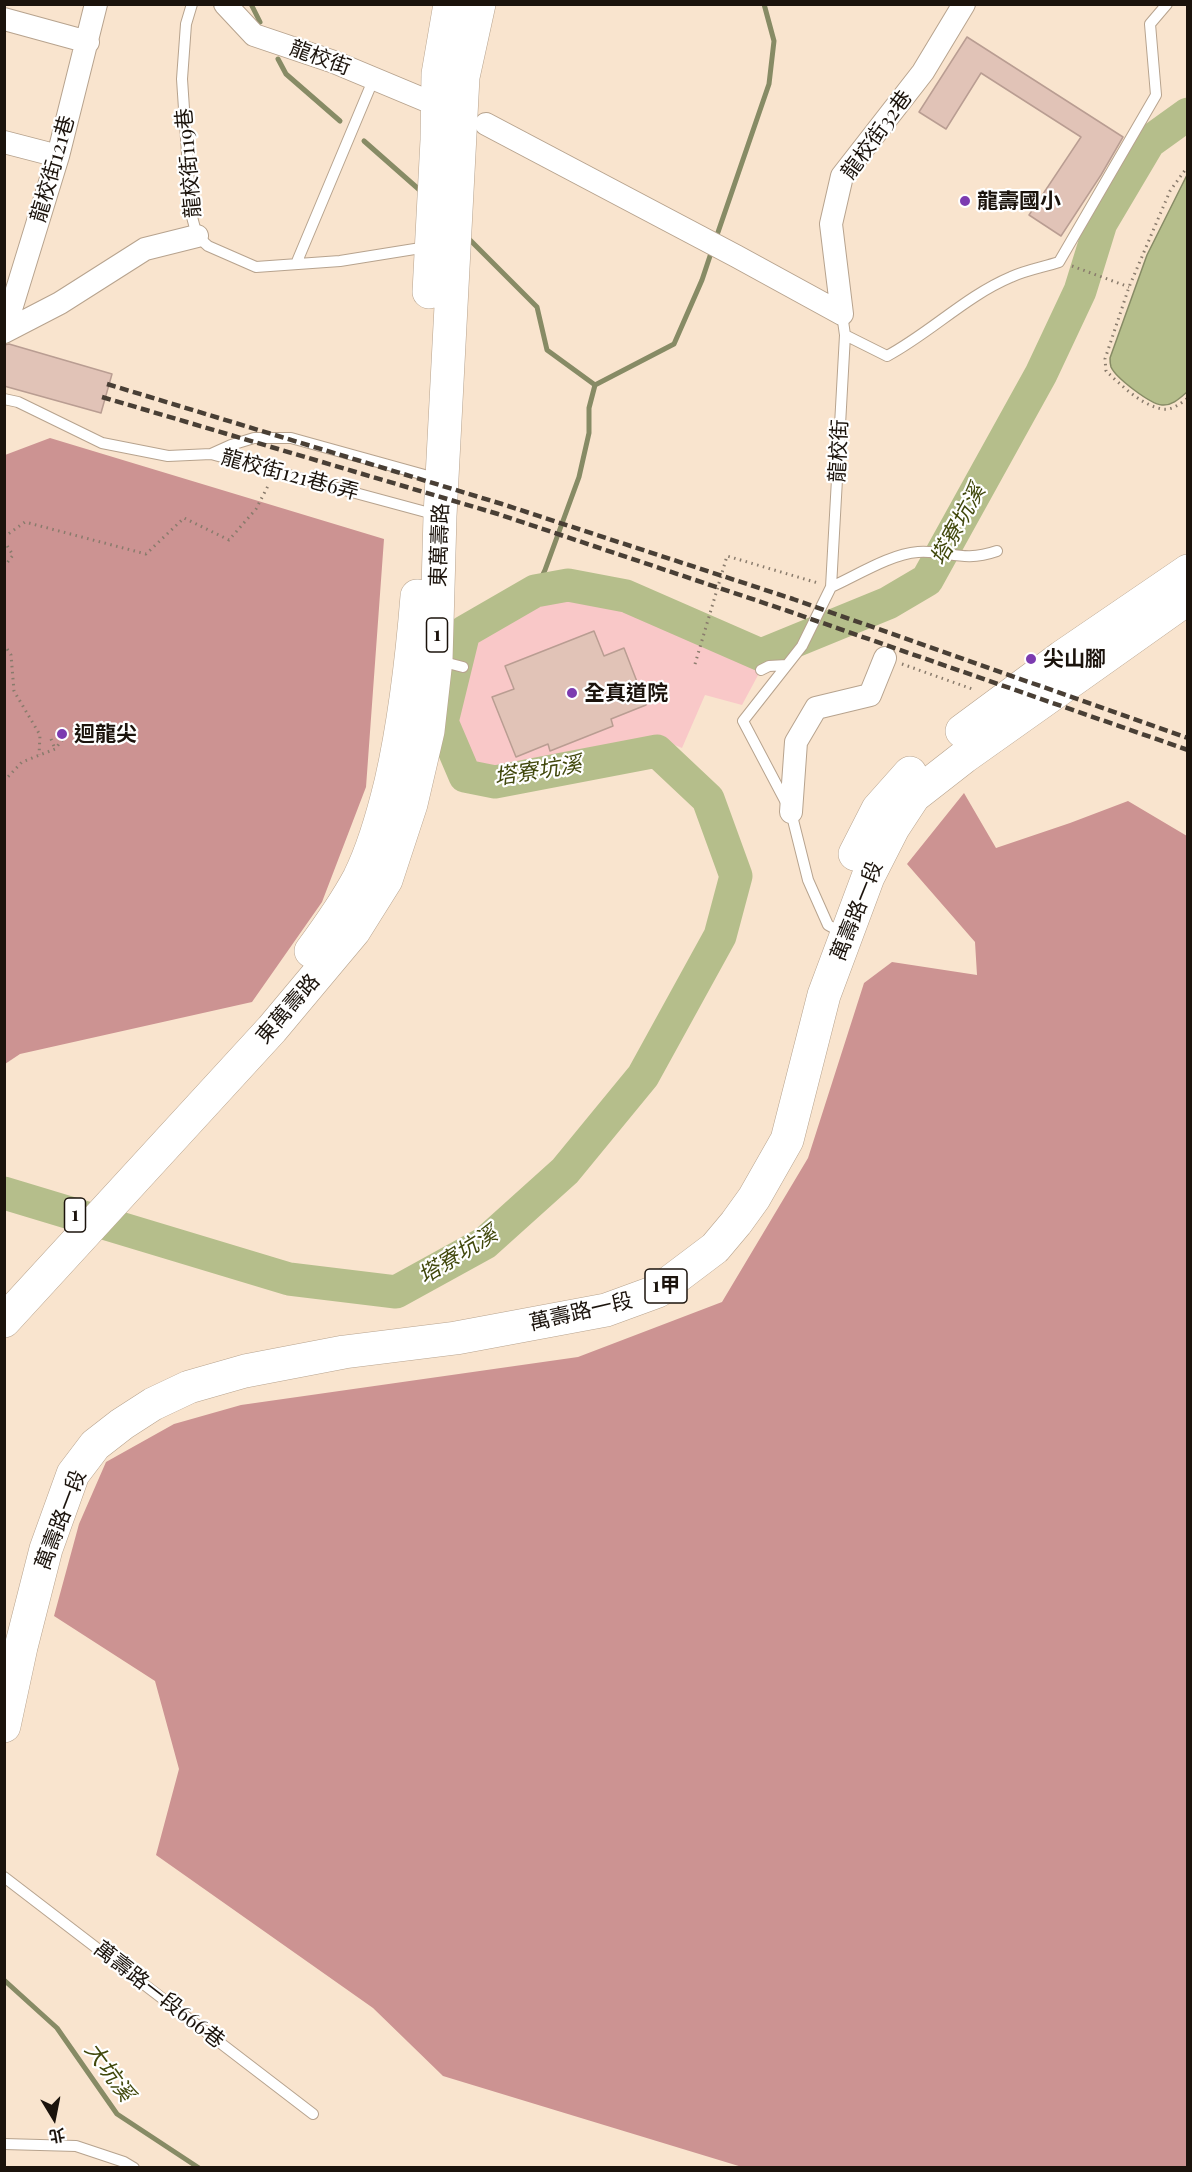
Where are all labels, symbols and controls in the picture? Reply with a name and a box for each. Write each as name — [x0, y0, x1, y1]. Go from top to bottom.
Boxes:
street label: 龍校街 — [286, 35, 354, 81]
street label: 龍校街32巷 — [836, 86, 918, 184]
street label: 龍校街119巷 — [172, 107, 206, 219]
street label: 龍校街121巷 — [26, 113, 80, 225]
place label: 龍壽國小 — [977, 188, 1061, 214]
marker: 龍壽國小 — [958, 194, 972, 208]
street label: 龍校街 — [825, 419, 853, 483]
street label: 龍校街121巷6弄 — [218, 445, 362, 505]
water label: 塔寮坑溪 — [925, 480, 991, 570]
street label: 東萬壽路 — [426, 503, 454, 587]
road number: 1 — [426, 618, 448, 652]
place label: 尖山腳 — [1043, 646, 1106, 672]
marker: 尖山腳 — [1024, 652, 1038, 666]
place label: 全真道院 — [584, 680, 668, 706]
marker: 全真道院 — [565, 686, 579, 700]
place label: 迴龍尖 — [74, 721, 137, 747]
marker: 迴龍尖 — [55, 727, 69, 741]
water label: 塔寮坑溪 — [492, 751, 584, 791]
street label: 萬壽路一段 — [826, 858, 888, 964]
street label: 東萬壽路 — [251, 969, 325, 1049]
road number: 1 — [64, 1198, 86, 1232]
water label: 塔寮坑溪 — [414, 1220, 502, 1290]
road number: 1甲 — [645, 1269, 687, 1303]
street label: 萬壽路一段 — [527, 1288, 635, 1336]
street label: 萬壽路一段 — [30, 1466, 92, 1574]
street label: 萬壽路一段666巷 — [89, 1936, 229, 2054]
water label: 大坑溪 — [79, 2038, 139, 2106]
north arrow — [24, 2088, 84, 2148]
text: 北 — [48, 2124, 67, 2148]

